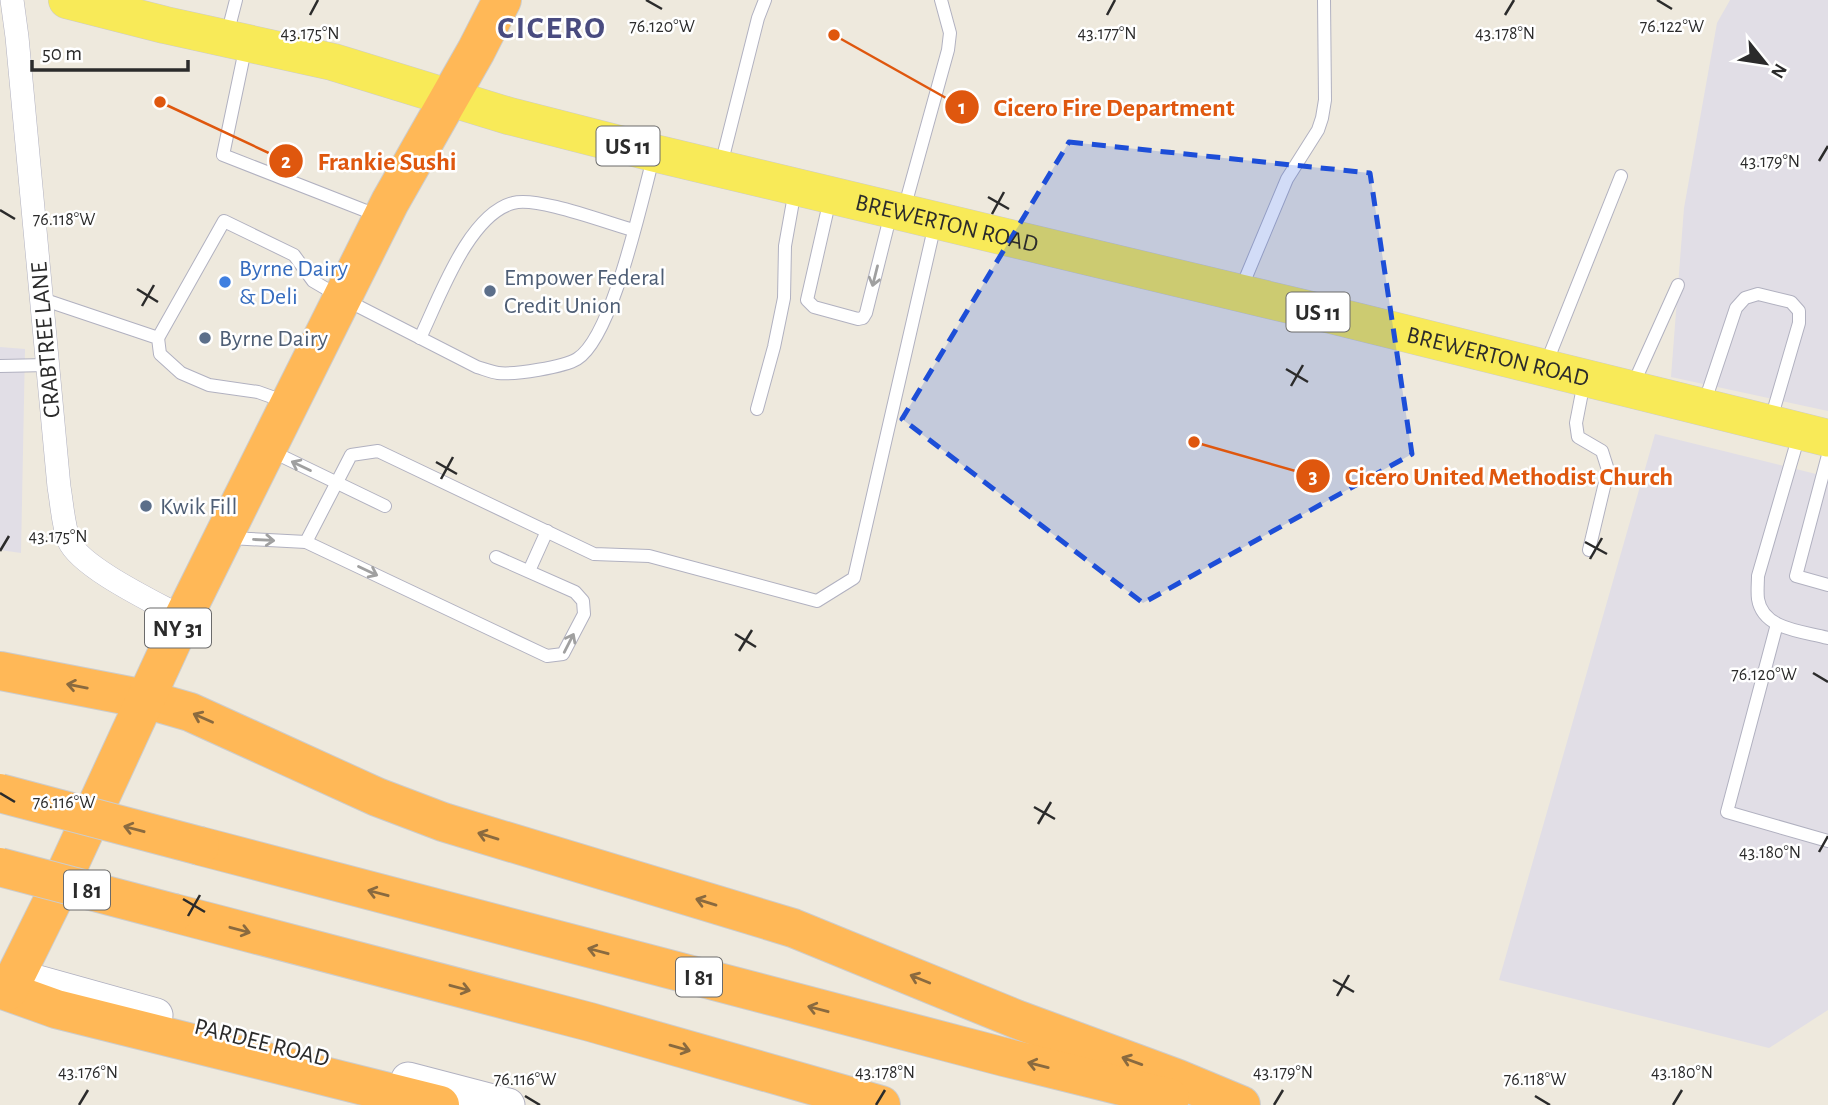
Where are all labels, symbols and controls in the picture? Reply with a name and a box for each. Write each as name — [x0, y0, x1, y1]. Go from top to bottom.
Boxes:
district label: CICERO — [497, 12, 607, 44]
text: 76.120°W — [629, 18, 695, 36]
text: 76.122°W — [1640, 18, 1704, 36]
text: 43.175°N — [281, 25, 340, 43]
text: 43.177°N — [1078, 25, 1136, 43]
text: 43.178°N — [1475, 25, 1535, 43]
scale bar — [32, 28, 187, 72]
north arrow — [1730, 28, 1800, 98]
text: 50 m — [42, 43, 82, 64]
text: N — [1767, 60, 1790, 81]
callout: Cicero Fire Department — [945, 83, 1249, 130]
text: Cicero Fire Department — [994, 95, 1235, 121]
text: 1 — [958, 97, 966, 118]
road number: US 11 — [596, 127, 660, 166]
callout: Frankie Sushi — [269, 137, 471, 184]
text: Frankie Sushi — [317, 149, 457, 175]
text: 2 — [281, 151, 291, 172]
text: 43.179°N — [1740, 153, 1800, 171]
street label: BREWERTON ROAD — [853, 191, 1040, 257]
text: 76.118°W — [33, 211, 95, 229]
place label: Byrne Dairy & Deli — [239, 257, 348, 309]
street label: CRABTREE LANE — [27, 260, 65, 419]
one-way arrow — [868, 264, 882, 287]
place label: Empower Federal Credit Union — [504, 266, 665, 318]
marker: Byrne Dairy & Deli — [217, 274, 233, 290]
marker: Empower Federal Credit Union — [482, 283, 498, 299]
road number: US 11 — [1286, 292, 1350, 332]
street label: BREWERTON ROAD — [1404, 323, 1591, 391]
place label: Byrne Dairy — [219, 327, 328, 351]
marker: Byrne Dairy — [197, 330, 213, 346]
callout: Cicero United Methodist Church — [1295, 453, 1687, 500]
one-way arrow — [291, 458, 312, 472]
text: Cicero United Methodist Church — [1345, 464, 1673, 490]
text: 3 — [1308, 466, 1318, 487]
place label: Kwik Fill — [160, 495, 237, 519]
marker: Kwik Fill — [138, 498, 154, 514]
text: 43.175°N — [29, 528, 88, 546]
one-way arrow — [252, 534, 275, 547]
one-way arrow — [357, 566, 378, 579]
road number: NY 31 — [145, 608, 211, 648]
one-way arrow — [562, 633, 576, 654]
text: 76.120°W — [1731, 666, 1797, 684]
one-way arrow — [67, 678, 89, 692]
one-way arrow — [192, 711, 214, 724]
text: 76.116°W — [33, 794, 95, 812]
one-way arrow — [123, 822, 146, 835]
one-way arrow — [478, 828, 500, 841]
text: 43.180°N — [1739, 844, 1801, 862]
road number: I 81 — [64, 870, 110, 909]
one-way arrow — [367, 886, 390, 899]
one-way arrow — [695, 894, 717, 907]
one-way arrow — [228, 924, 251, 937]
one-way arrow — [587, 944, 610, 957]
road number: I 81 — [676, 958, 722, 996]
one-way arrow — [909, 972, 931, 985]
one-way arrow — [448, 982, 471, 995]
one-way arrow — [807, 1001, 829, 1014]
street label: PARDEE ROAD — [192, 1015, 332, 1071]
one-way arrow — [668, 1042, 691, 1055]
one-way arrow — [1121, 1054, 1143, 1067]
one-way arrow — [1027, 1058, 1050, 1072]
text: 43.176°N — [58, 1064, 118, 1082]
text: 43.178°N — [855, 1064, 915, 1082]
text: 43.179°N — [1253, 1064, 1313, 1082]
text: 43.180°N — [1651, 1064, 1713, 1082]
text: 76.116°W — [494, 1071, 556, 1089]
text: 76.118°W — [1504, 1071, 1566, 1089]

